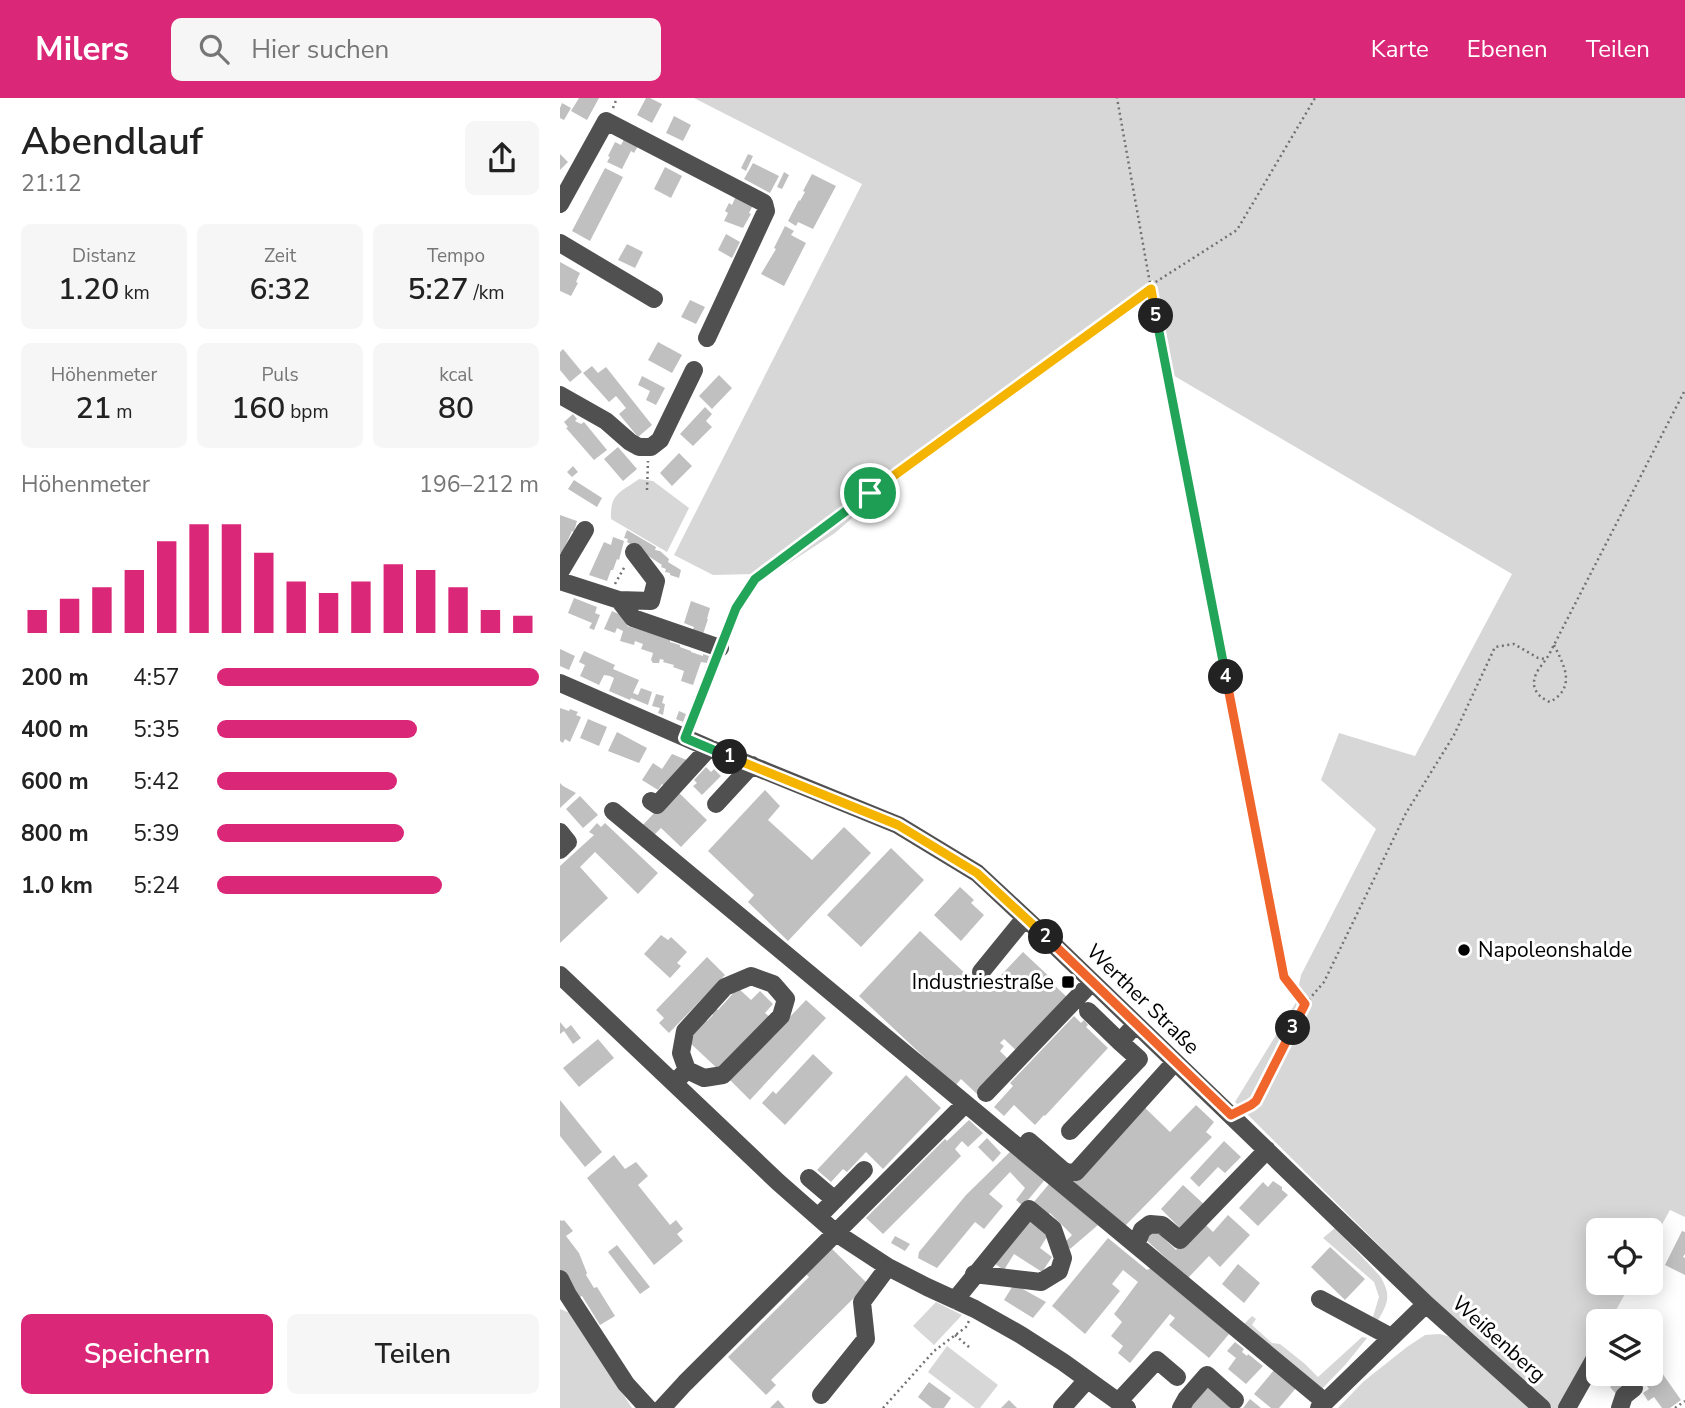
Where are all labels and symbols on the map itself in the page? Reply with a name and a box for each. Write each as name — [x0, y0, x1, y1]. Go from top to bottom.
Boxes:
pin: 5 — [1138, 298, 1174, 333]
pin — [840, 463, 900, 523]
pin: 4 — [1208, 660, 1244, 694]
pin: 1 — [712, 740, 748, 774]
pin: 2 — [1028, 920, 1064, 954]
place label: Napoleonshalde — [1478, 936, 1632, 964]
street label: Werther Straße — [1080, 938, 1206, 1060]
marker: Napoleonshalde — [1456, 942, 1472, 958]
place label: Industriestraße — [912, 968, 1054, 996]
marker: Industriestraße — [1060, 974, 1076, 990]
pin: 3 — [1276, 1010, 1310, 1046]
street label: Weißenberg — [1446, 1289, 1552, 1389]

